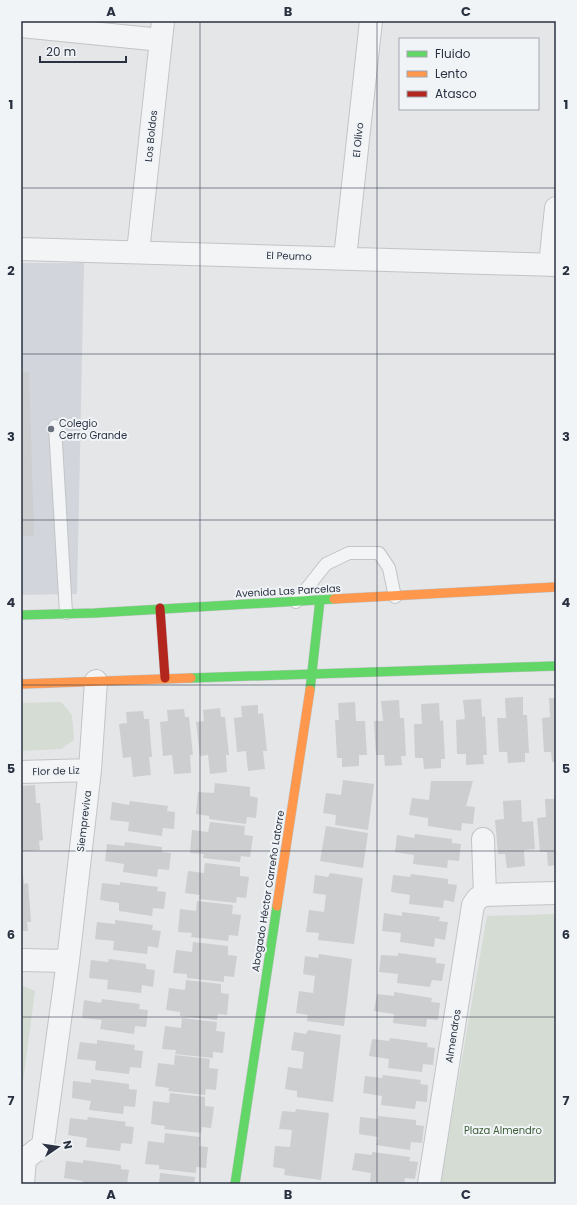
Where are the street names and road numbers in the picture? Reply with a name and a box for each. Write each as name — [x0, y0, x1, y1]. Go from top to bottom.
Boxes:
street label: Los Boldos — [141, 109, 161, 163]
street label: El Olivo — [349, 122, 367, 158]
street label: El Peumo — [266, 248, 312, 264]
street label: Avenida Las Parcelas — [235, 581, 341, 601]
street label: Flor de Liz — [32, 763, 80, 779]
street label: Siempreviva — [73, 789, 95, 853]
street label: Abogado Héctor Carreño Latorre — [248, 809, 288, 973]
street label: Almendros — [441, 1008, 465, 1064]

